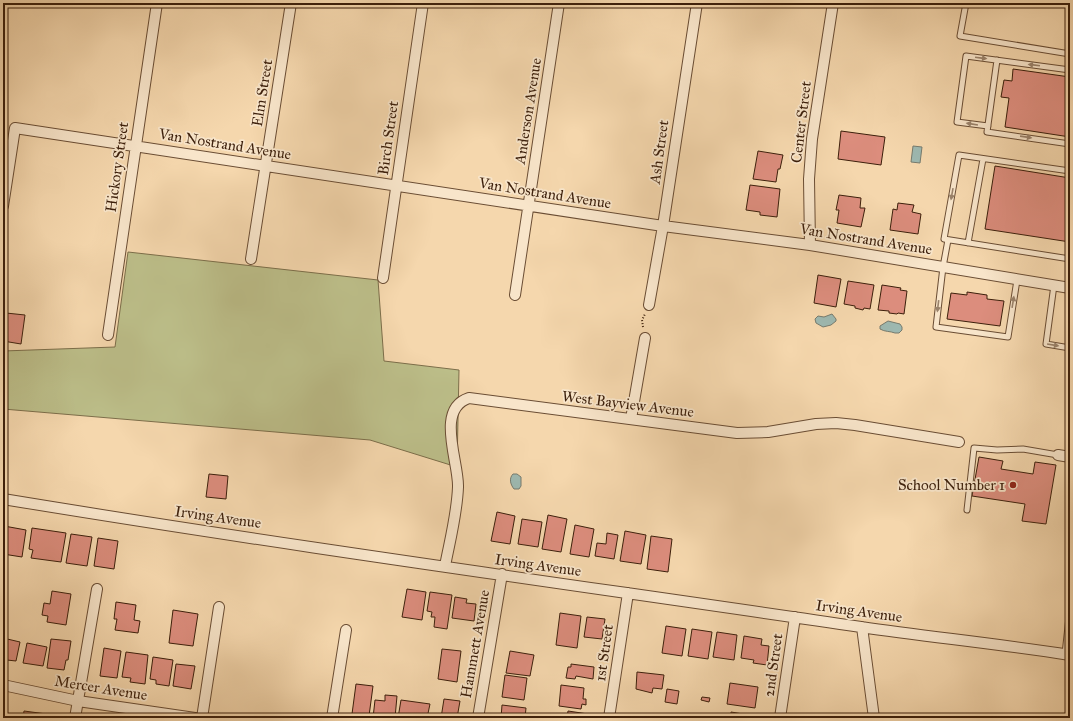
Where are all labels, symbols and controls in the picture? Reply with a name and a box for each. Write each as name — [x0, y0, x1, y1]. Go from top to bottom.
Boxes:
one-way arrow — [975, 55, 987, 61]
street label: Elm Street — [248, 57, 276, 128]
street label: Anderson Avenue — [511, 57, 545, 166]
one-way arrow — [1028, 62, 1040, 68]
street label: Center Street — [787, 79, 815, 164]
street label: Birch Street — [374, 99, 402, 176]
street label: Ash Street — [645, 118, 672, 186]
street label: Hickory Street — [102, 120, 132, 213]
one-way arrow — [966, 121, 978, 127]
street label: Van Nostrand Avenue — [157, 124, 292, 163]
one-way arrow — [1019, 134, 1032, 140]
street label: Van Nostrand Avenue — [477, 173, 612, 212]
one-way arrow — [949, 188, 955, 200]
street label: Van Nostrand Avenue — [798, 219, 933, 258]
one-way arrow — [1010, 296, 1016, 308]
one-way arrow — [935, 300, 942, 312]
one-way arrow — [1047, 342, 1059, 348]
street label: West Bayview Avenue — [561, 387, 695, 421]
place label: School Number 1 — [898, 476, 1005, 494]
marker: School Number 1 — [1008, 480, 1018, 490]
street label: Irving Avenue — [174, 502, 262, 532]
street label: Irving Avenue — [494, 550, 582, 580]
street label: Hammett Avenue — [457, 588, 493, 700]
street label: Irving Avenue — [815, 596, 903, 626]
street label: 1st Street — [591, 623, 617, 683]
street label: 2nd Street — [760, 632, 786, 698]
street label: Mercer Avenue — [53, 672, 149, 704]

